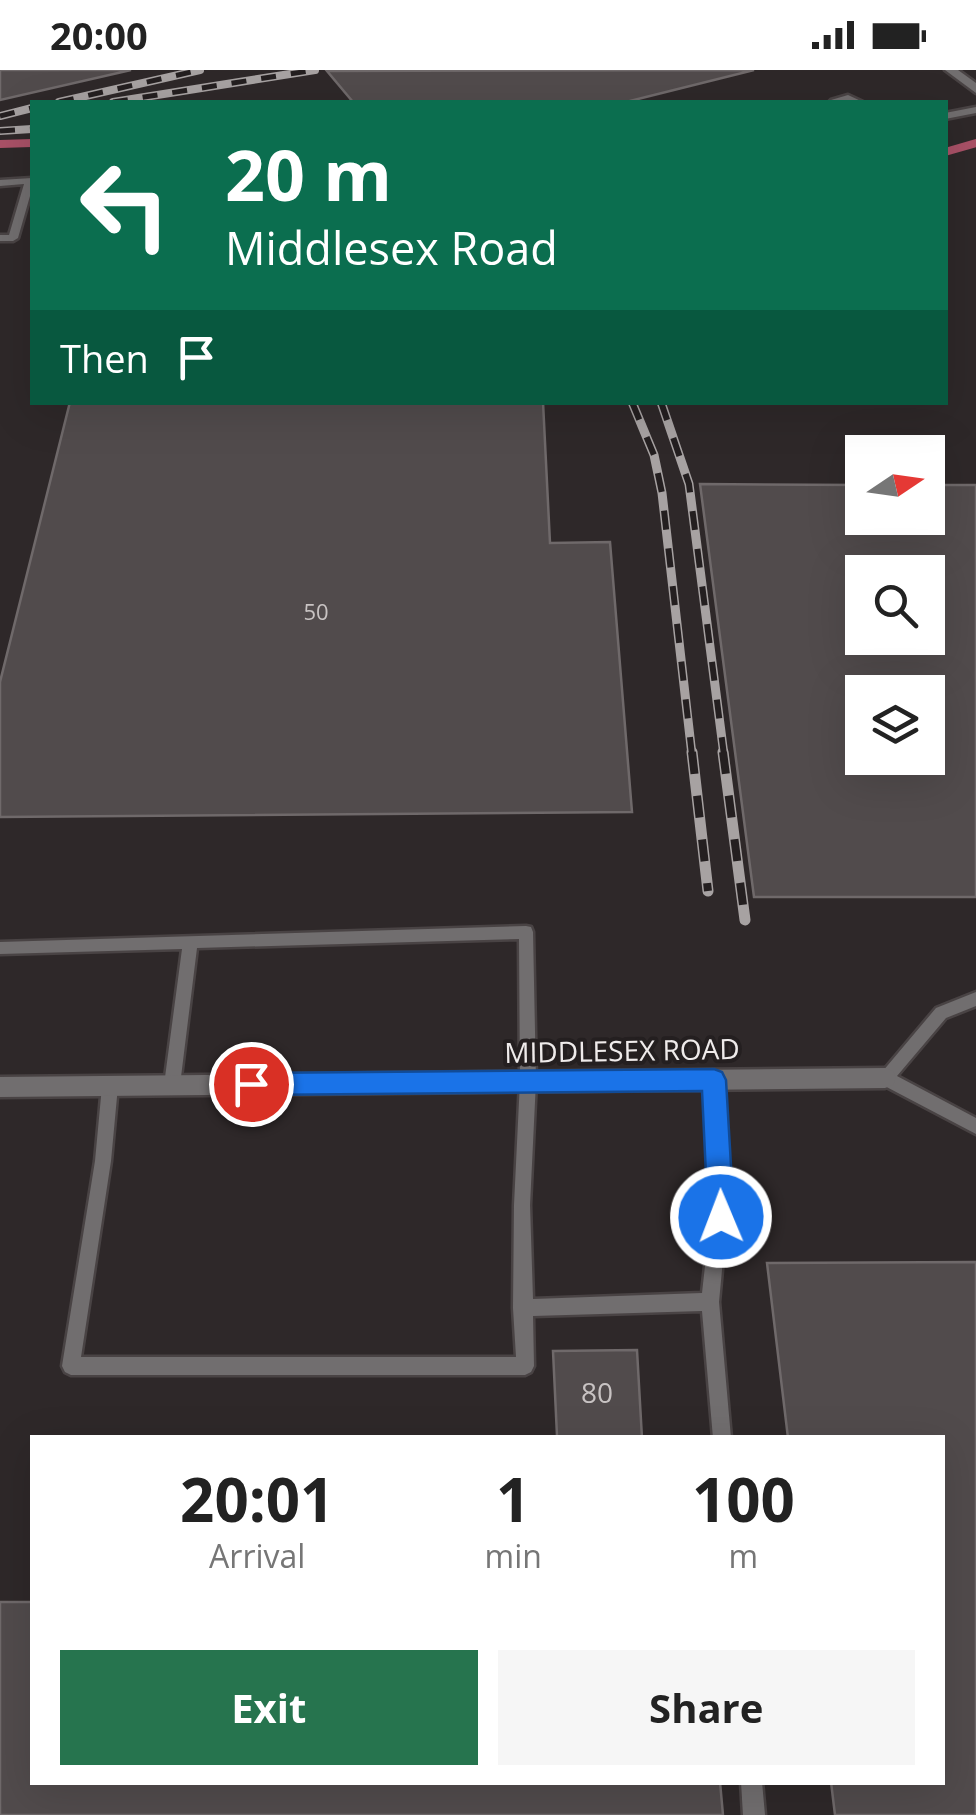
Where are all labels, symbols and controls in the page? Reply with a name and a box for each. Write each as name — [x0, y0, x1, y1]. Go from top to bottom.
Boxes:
text: 20:00 — [50, 9, 148, 61]
text: 20 m — [225, 126, 392, 222]
icon: left — [60, 140, 190, 270]
text: Middlesex Road — [225, 217, 558, 278]
icon: arrive — [169, 330, 224, 385]
text: Then — [60, 332, 149, 384]
north arrow — [845, 435, 945, 535]
map controls — [845, 435, 945, 775]
button: search — [845, 555, 945, 655]
house number: 50 — [303, 596, 329, 626]
button: layers — [845, 675, 945, 775]
street label: MIDDLESEX ROAD — [504, 1029, 740, 1071]
pin — [209, 1042, 294, 1127]
icon: arrive — [224, 1057, 279, 1112]
position arrow — [669, 1165, 773, 1269]
house number: 80 — [581, 1373, 613, 1411]
text: 20:01 — [180, 1458, 334, 1540]
text: 1 — [496, 1458, 530, 1540]
text: 100 — [692, 1458, 795, 1540]
text: Arrival — [209, 1534, 305, 1577]
text: min — [485, 1534, 542, 1577]
text: m — [729, 1534, 758, 1577]
button: Exit — [60, 1650, 478, 1765]
button: Share — [498, 1650, 915, 1765]

